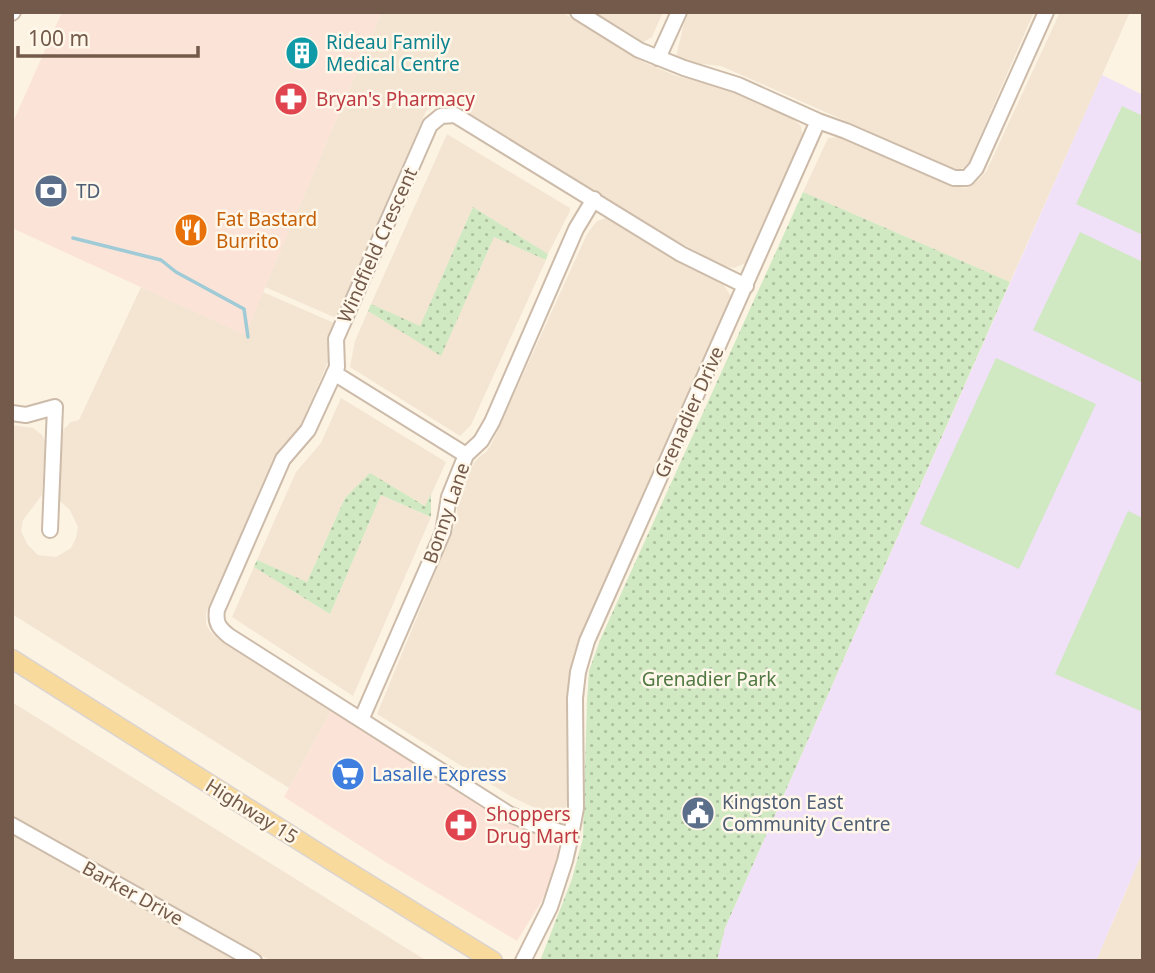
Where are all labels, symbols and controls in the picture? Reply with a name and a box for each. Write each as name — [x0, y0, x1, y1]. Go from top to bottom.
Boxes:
scale bar — [18, 14, 198, 58]
text: 100 m — [28, 24, 89, 52]
place label: Rideau Family Medical Centre — [326, 29, 460, 77]
building icon: Rideau Family Medical Centre — [283, 34, 321, 72]
pharmacy icon: Bryan's Pharmacy — [272, 80, 310, 118]
place label: Bryan's Pharmacy — [316, 86, 475, 112]
street label: Windfield Crescent — [331, 163, 423, 327]
bank icon: TD — [32, 172, 70, 210]
place label: TD — [76, 178, 100, 204]
place label: Fat Bastard Burrito — [216, 206, 317, 254]
restaurant icon: Fat Bastard Burrito — [172, 211, 210, 249]
street label: Grenadier Drive — [648, 342, 730, 482]
street label: Bonny Lane — [417, 459, 475, 567]
park label: Grenadier Park — [642, 666, 776, 692]
supermarket icon: Lasalle Express — [329, 755, 367, 793]
place label: Lasalle Express — [372, 761, 507, 787]
street label: Highway 15 — [201, 772, 303, 850]
place label: Kingston East Community Centre — [722, 789, 890, 837]
public building icon: Kingston East Community Centre — [679, 794, 717, 832]
place label: Shoppers Drug Mart — [486, 801, 579, 849]
pharmacy icon: Shoppers Drug Mart — [442, 806, 480, 844]
street label: Barker Drive — [78, 855, 188, 931]

